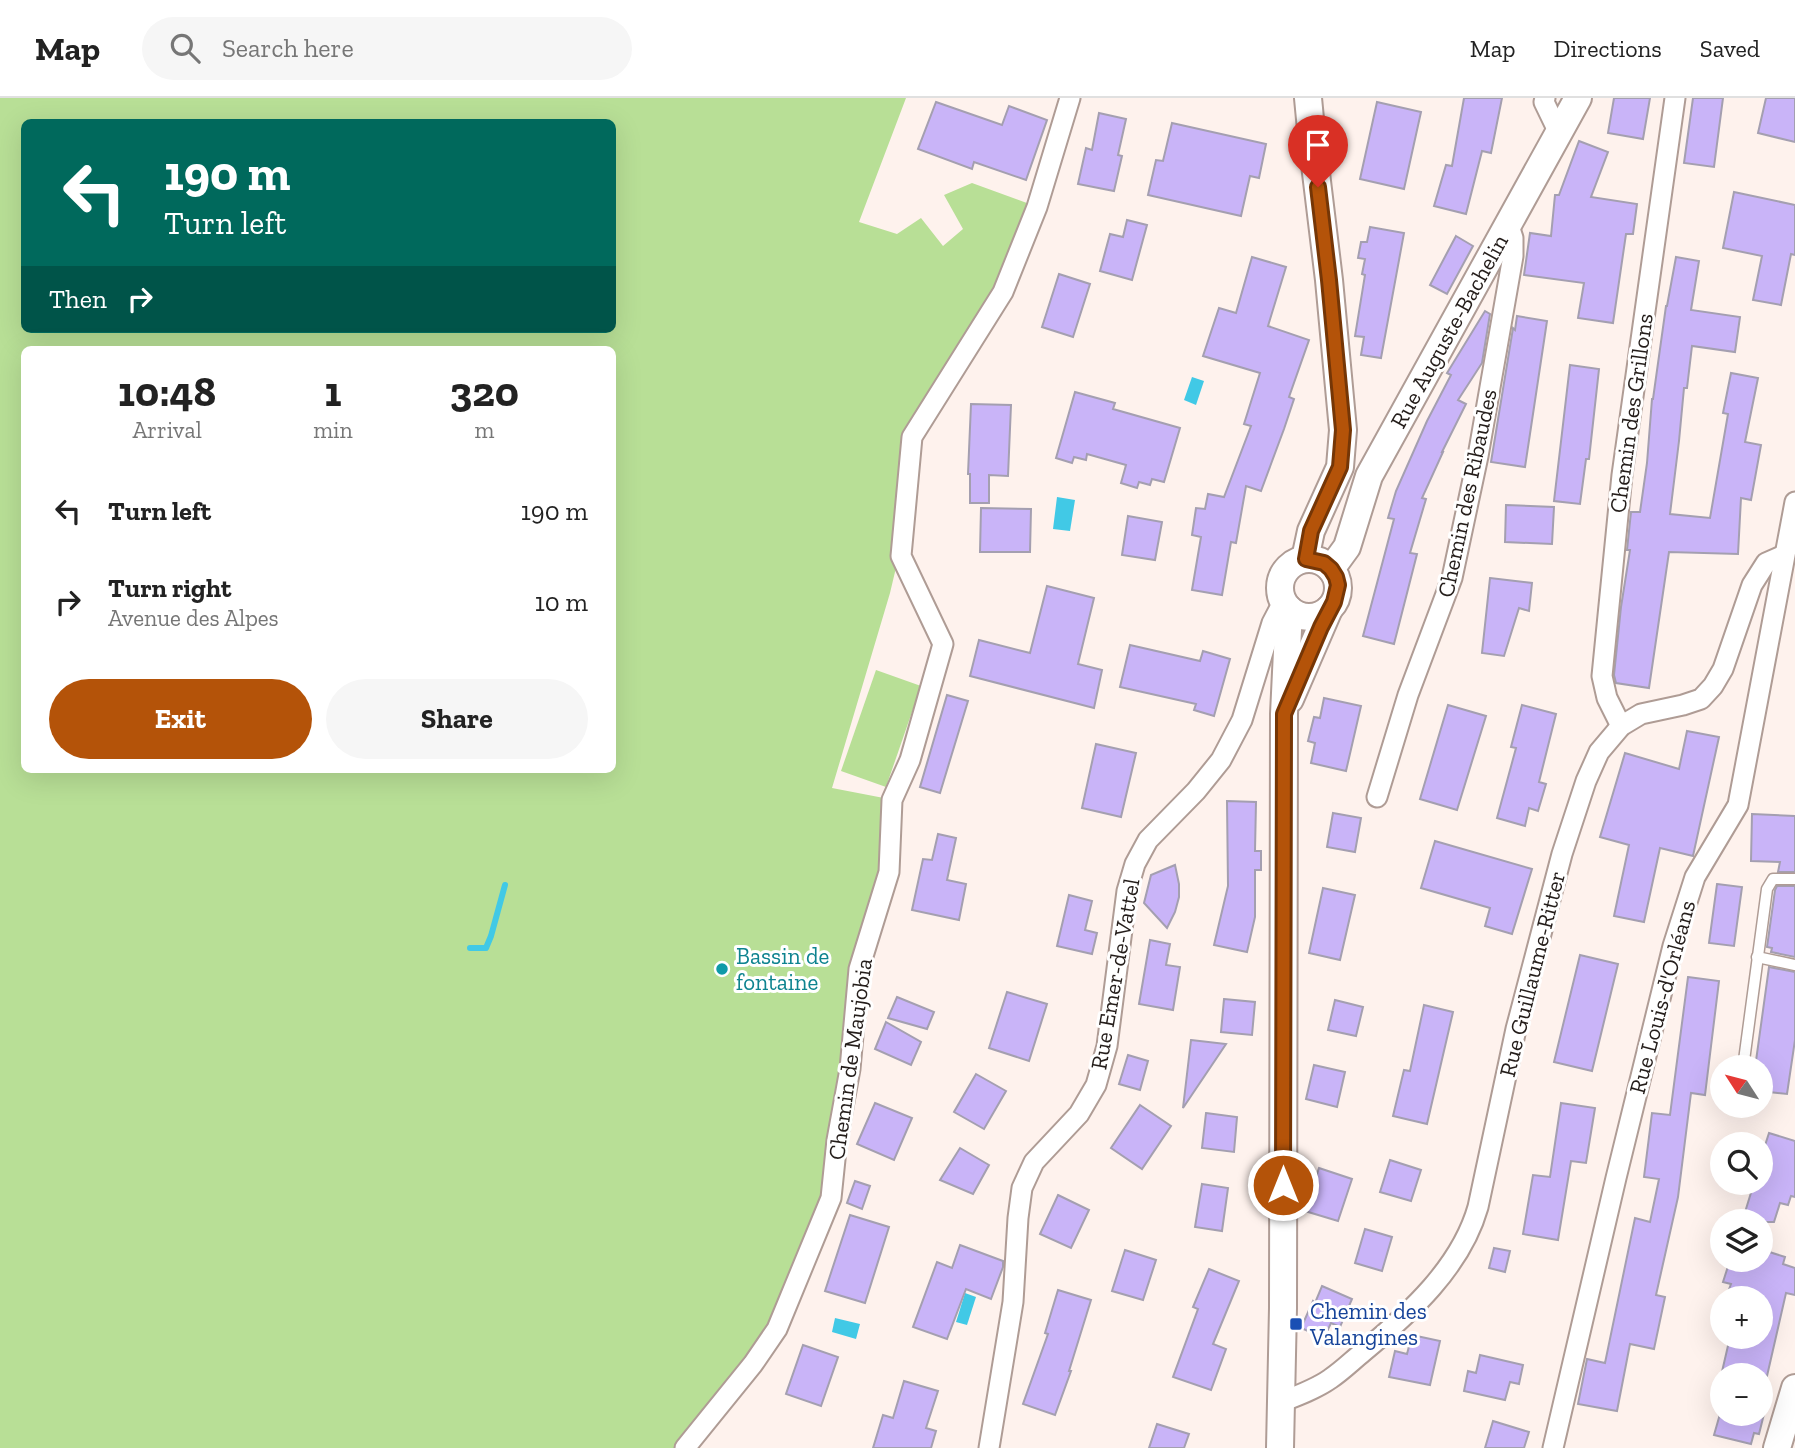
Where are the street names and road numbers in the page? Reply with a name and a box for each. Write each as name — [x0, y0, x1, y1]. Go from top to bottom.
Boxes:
street label: Rue Auguste-Bachelin — [1384, 229, 1514, 433]
street label: Chemin des Grillons — [1603, 311, 1659, 515]
street label: Chemin des Ribaudes — [1431, 386, 1503, 600]
street label: Rue Guillaume-Ritter — [1493, 868, 1571, 1080]
street label: Rue Emer-de-Vattel — [1084, 876, 1146, 1072]
street label: Rue Louis-d'Orléans — [1623, 897, 1701, 1097]
street label: Chemin de Maujobia — [822, 956, 878, 1162]

